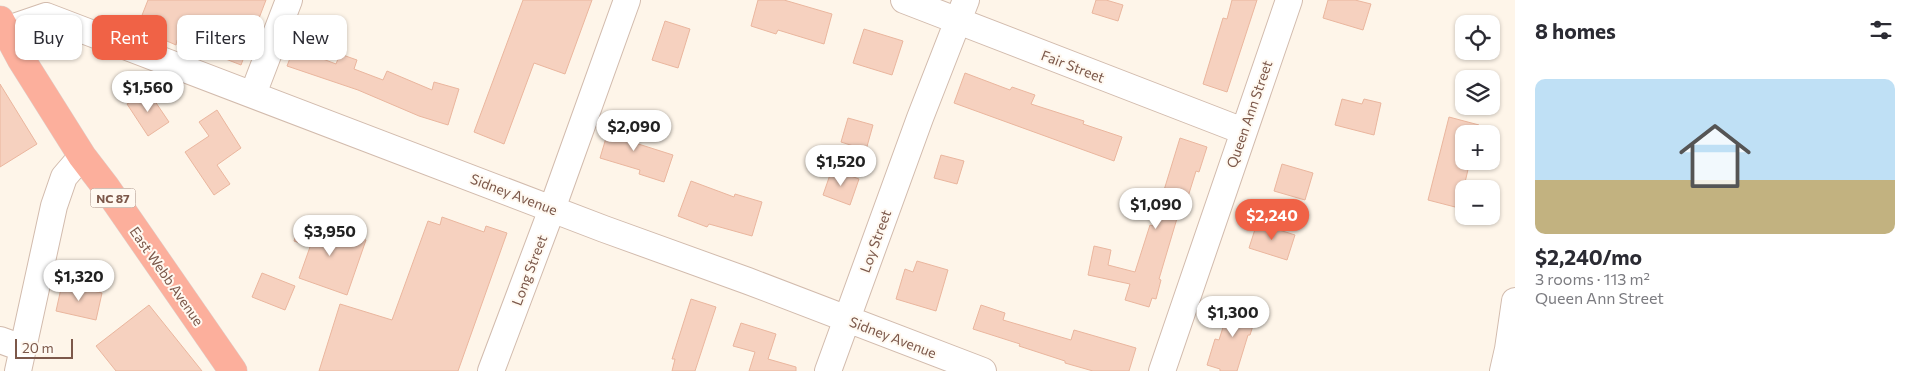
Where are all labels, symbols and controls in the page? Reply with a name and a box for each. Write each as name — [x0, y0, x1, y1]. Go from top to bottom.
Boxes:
chip: Buy — [15, 15, 82, 60]
chip: Rent — [92, 15, 167, 60]
chip: Filters — [177, 15, 264, 60]
chip: New — [274, 15, 347, 60]
map controls — [1455, 15, 1500, 225]
button: locate — [1455, 15, 1500, 60]
icon: filters — [1867, 16, 1895, 44]
text: 8 homes — [1535, 18, 1616, 43]
street label: Fair Street — [1039, 46, 1107, 86]
street label: Queen Ann Street — [1223, 58, 1275, 170]
pin: $1,560 — [107, 70, 189, 113]
button: layers — [1455, 70, 1500, 115]
text: $1,560 — [123, 77, 173, 96]
pin: $2,090 — [593, 110, 675, 152]
icon: home — [1670, 111, 1760, 201]
text: $2,090 — [607, 116, 661, 135]
button: + — [1455, 125, 1500, 170]
pin: $1,520 — [800, 144, 882, 187]
text: $1,520 — [816, 151, 866, 170]
street label: Sidney Avenue — [468, 170, 560, 218]
button: − — [1455, 180, 1500, 225]
road number: NC 87 — [90, 188, 136, 208]
pin: $1,090 — [1115, 188, 1197, 230]
text: $1,090 — [1130, 194, 1182, 213]
pin: $2,240 — [1231, 198, 1313, 241]
text: $2,240 — [1246, 205, 1298, 224]
street label: Loy Street — [856, 207, 894, 275]
pin: $3,950 — [289, 214, 371, 257]
text: $3,950 — [304, 221, 356, 240]
street label: East Webb Avenue — [126, 223, 208, 329]
street label: Long Street — [508, 232, 550, 308]
text: $2,240/mo — [1535, 244, 1642, 269]
pin: $1,320 — [38, 260, 120, 302]
text: $1,320 — [54, 266, 104, 285]
text: 3 rooms · 113 m² — [1535, 269, 1650, 288]
text: Queen Ann Street — [1535, 288, 1664, 307]
pin: $1,300 — [1192, 296, 1274, 338]
text: $1,300 — [1207, 302, 1259, 321]
street label: Sidney Avenue — [847, 313, 939, 361]
scale bar — [15, 336, 72, 359]
text: 20 m — [22, 339, 54, 356]

